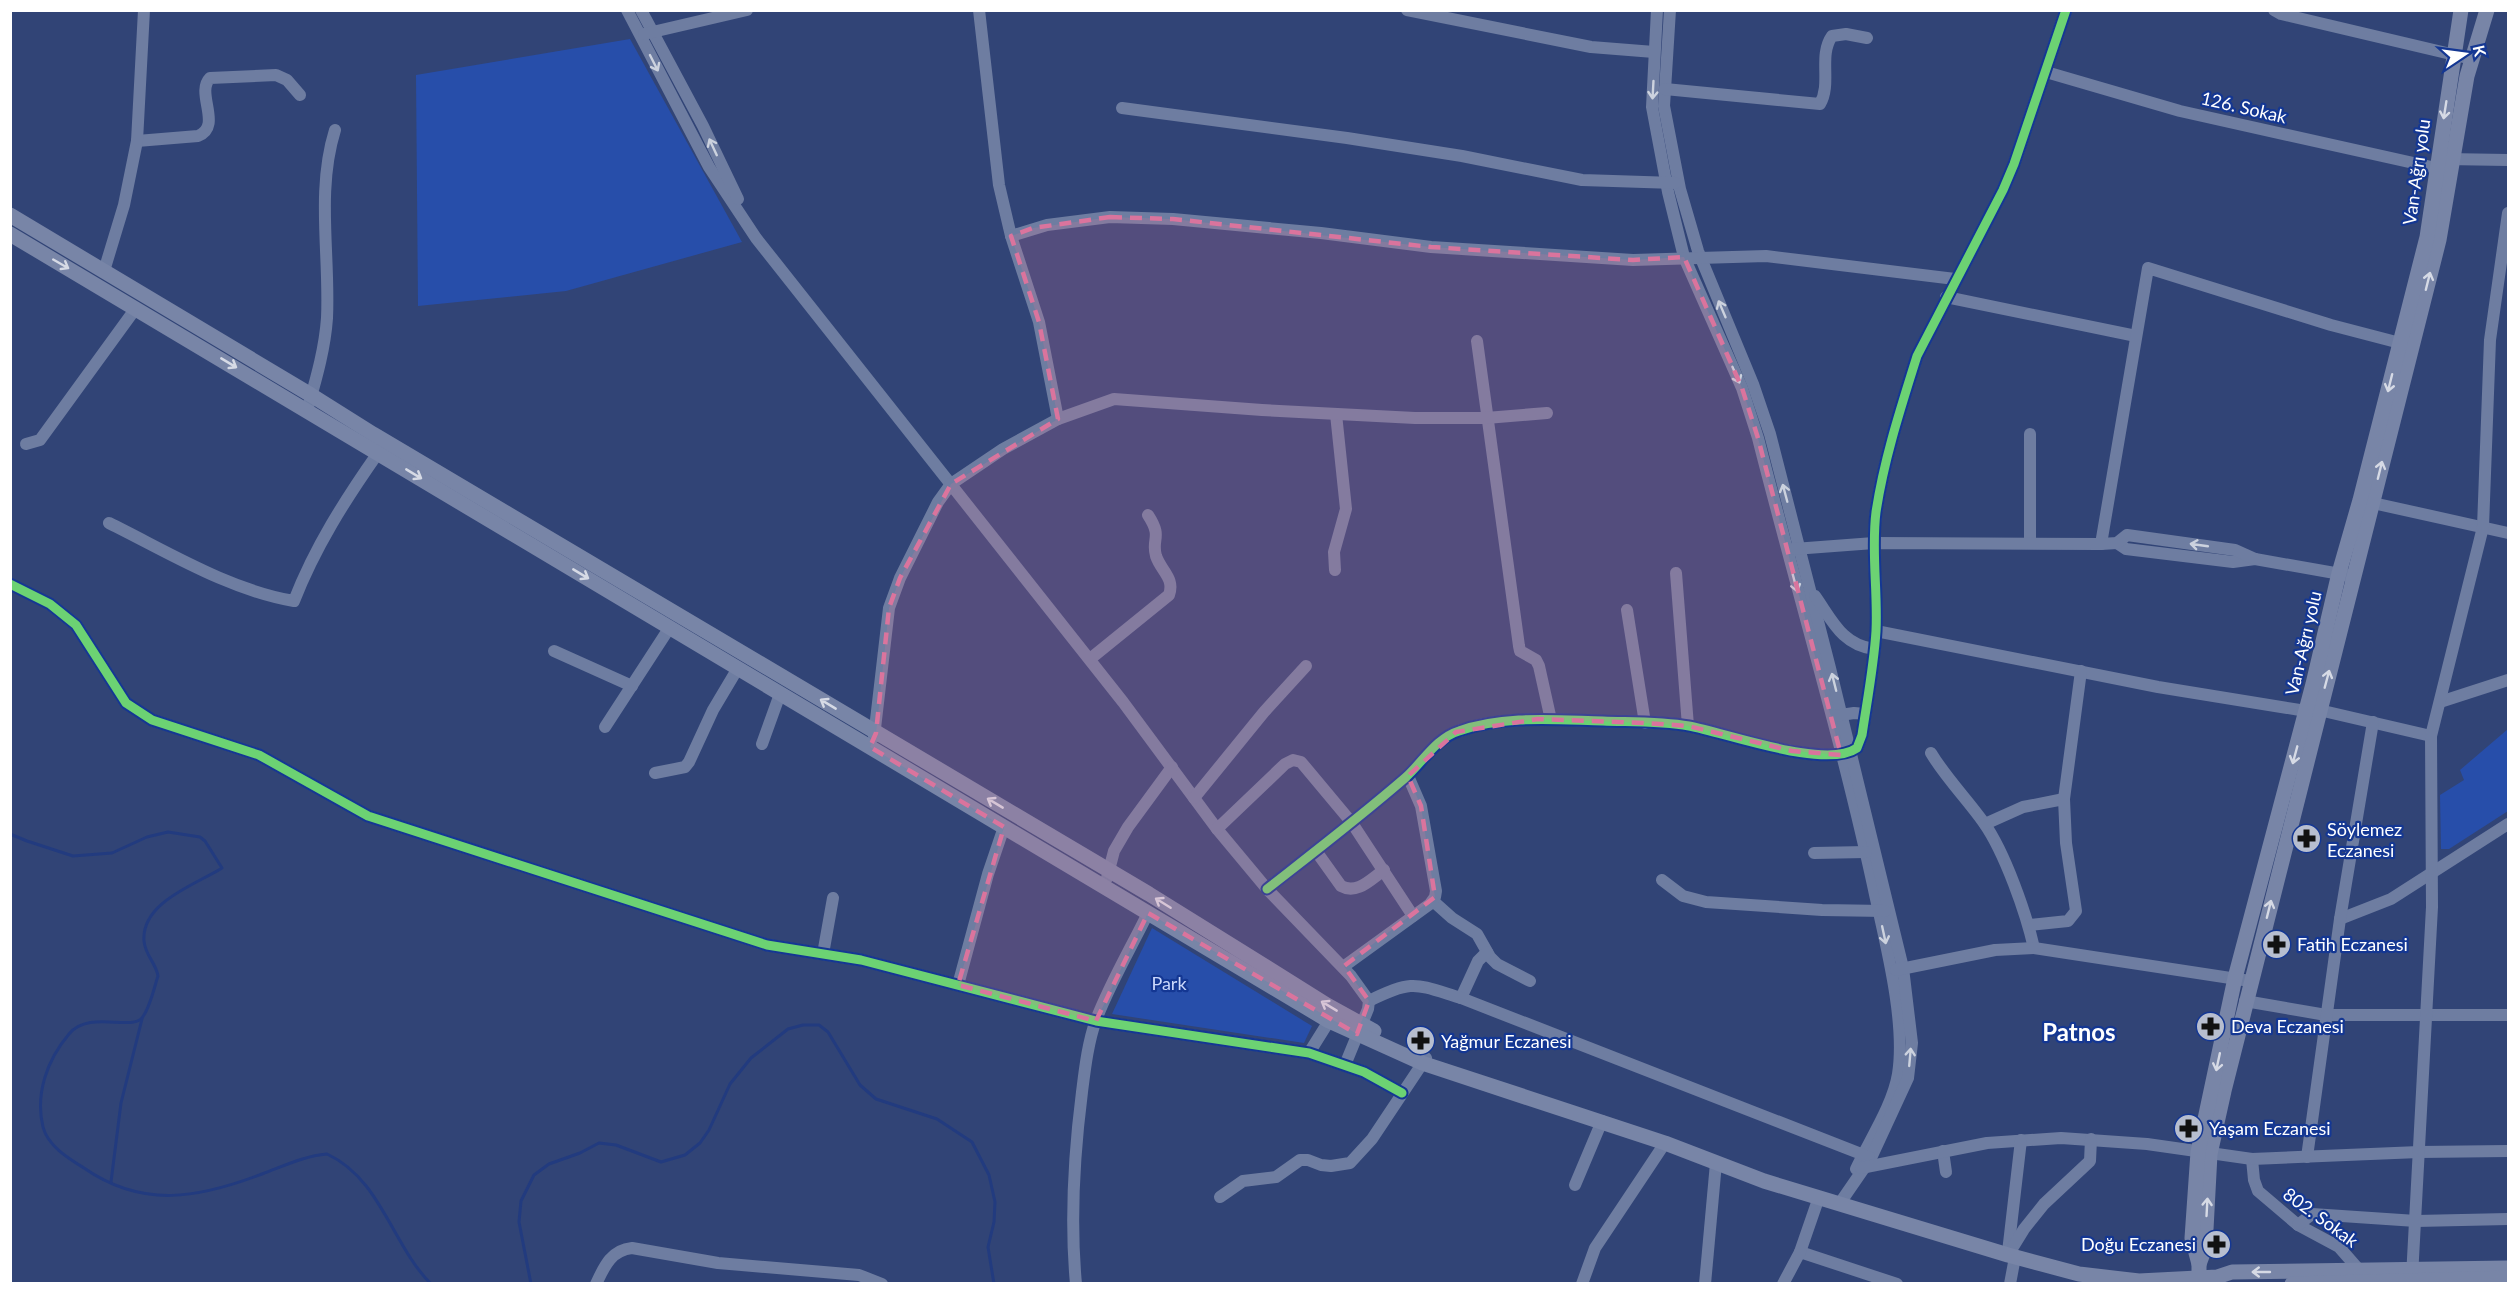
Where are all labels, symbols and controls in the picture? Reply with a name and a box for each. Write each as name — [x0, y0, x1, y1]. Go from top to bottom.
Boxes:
north arrow — [2435, 24, 2495, 84]
text: K — [2470, 43, 2491, 59]
one-way arrow — [649, 53, 660, 71]
one-way arrow — [1647, 79, 1658, 99]
street label: 126. Sokak — [2199, 86, 2290, 128]
one-way arrow — [2440, 99, 2451, 119]
street label: Van-Ağrı yolu — [2398, 118, 2434, 226]
one-way arrow — [707, 139, 719, 157]
one-way arrow — [52, 258, 69, 270]
one-way arrow — [2423, 272, 2435, 291]
one-way arrow — [1716, 301, 1727, 319]
one-way arrow — [220, 358, 237, 370]
one-way arrow — [1731, 366, 1743, 384]
one-way arrow — [2383, 373, 2395, 392]
one-way arrow — [2375, 461, 2387, 480]
one-way arrow — [405, 469, 422, 481]
one-way arrow — [1779, 484, 1790, 503]
one-way arrow — [2189, 540, 2209, 551]
one-way arrow — [572, 569, 589, 581]
one-way arrow — [1790, 573, 1801, 592]
street label: Van-Ağrı yolu — [2280, 589, 2326, 697]
one-way arrow — [2322, 670, 2334, 689]
one-way arrow — [1827, 673, 1839, 692]
one-way arrow — [820, 698, 837, 710]
one-way arrow — [2288, 745, 2300, 764]
one-way arrow — [987, 797, 1004, 809]
place label: Söylemez Eczanesi — [2327, 818, 2402, 861]
pharmacy icon: Söylemez Eczanesi — [2290, 823, 2322, 855]
one-way arrow — [1155, 897, 1172, 909]
one-way arrow — [2263, 900, 2275, 919]
one-way arrow — [1879, 925, 1890, 944]
pharmacy icon: Fatih Eczanesi — [2260, 928, 2292, 960]
place label: Fatih Eczanesi — [2297, 933, 2408, 955]
park label: Park — [1151, 972, 1187, 994]
one-way arrow — [1321, 999, 1338, 1011]
pharmacy icon: Deva Eczanesi — [2194, 1010, 2226, 1042]
place label: Deva Eczanesi — [2231, 1015, 2344, 1037]
district label: Patnos — [2042, 1017, 2116, 1046]
pharmacy icon: Yağmur Eczanesi — [1404, 1025, 1436, 1057]
place label: Yağmur Eczanesi — [1441, 1030, 1571, 1052]
one-way arrow — [1905, 1048, 1916, 1068]
one-way arrow — [2211, 1052, 2223, 1071]
pharmacy icon: Yaşam Eczanesi — [2172, 1112, 2204, 1144]
place label: Yaşam Eczanesi — [2209, 1117, 2331, 1139]
street label: 802. Sokak — [2279, 1182, 2363, 1252]
one-way arrow — [2202, 1197, 2213, 1217]
pharmacy icon: Doğu Eczanesi — [2201, 1228, 2233, 1260]
place label: Doğu Eczanesi — [2081, 1233, 2196, 1255]
one-way arrow — [2252, 1266, 2272, 1278]

